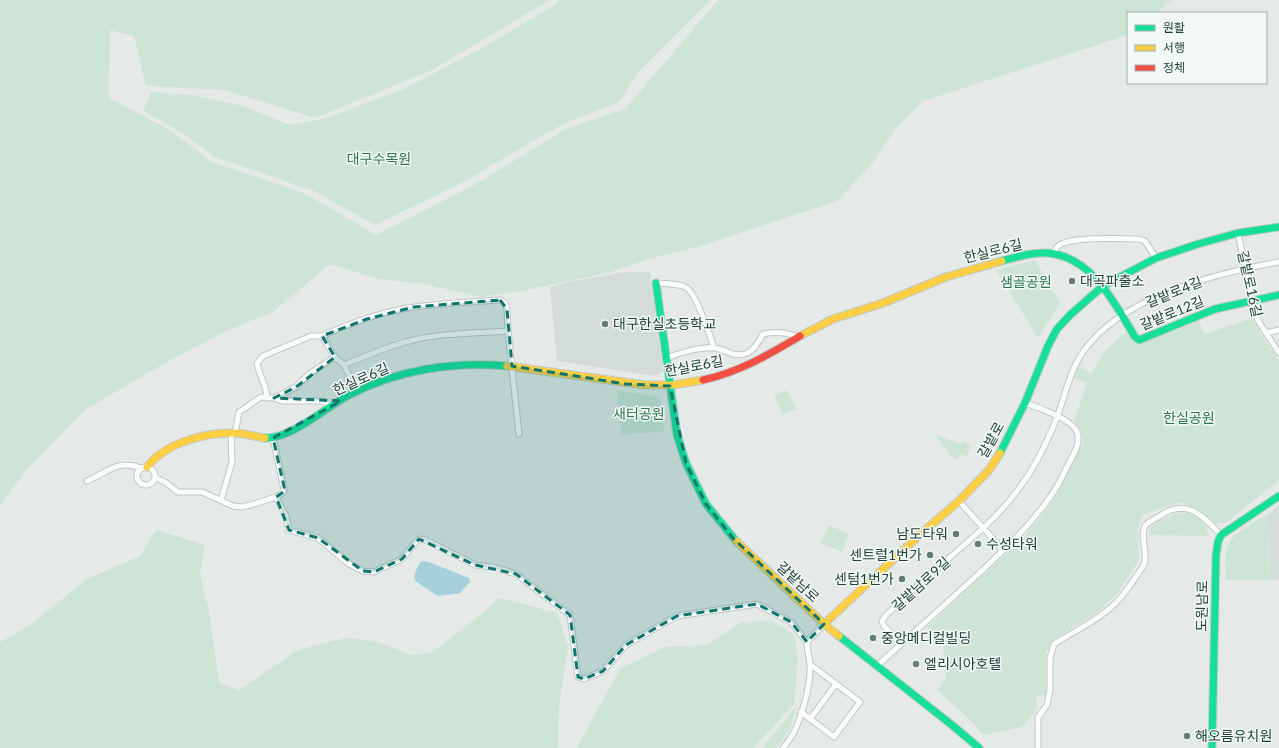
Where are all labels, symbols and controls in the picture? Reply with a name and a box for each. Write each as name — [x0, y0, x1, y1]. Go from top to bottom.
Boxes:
legend — [1127, 12, 1267, 84]
text: 원활 — [1163, 20, 1185, 35]
text: 서행 — [1163, 40, 1185, 55]
text: 정체 — [1163, 60, 1185, 75]
park label: 대구수목원 — [347, 150, 411, 167]
street label: 한실로6길 — [962, 235, 1024, 266]
street label: 갈밭로16길 — [1235, 249, 1266, 319]
place label: 대곡파출소 — [1080, 272, 1145, 289]
street label: 갈밭로4길 — [1143, 272, 1205, 311]
park label: 샘골공원 — [1000, 273, 1052, 290]
marker: 대곡파출소 — [1067, 276, 1077, 286]
street label: 갈밭로12길 — [1137, 292, 1206, 333]
place label: 대구한실초등학교 — [613, 315, 716, 332]
marker: 대구한실초등학교 — [600, 319, 610, 329]
street label: 한실로6길 — [663, 351, 725, 380]
street label: 한실로6길 — [330, 359, 391, 398]
park label: 새터공원 — [613, 405, 665, 422]
park label: 한실공원 — [1163, 409, 1215, 426]
street label: 갈밭로 — [974, 419, 1007, 461]
place label: 남도타워 — [896, 525, 948, 542]
marker: 남도타워 — [951, 529, 961, 539]
place label: 수성타워 — [986, 535, 1038, 552]
marker: 수성타워 — [973, 539, 983, 549]
place label: 센트럴1번가 — [849, 546, 922, 563]
marker: 센트럴1번가 — [925, 550, 935, 560]
street label: 갈밭남로9길 — [888, 553, 953, 614]
street label: 갈밭남로 — [774, 558, 823, 605]
place label: 센텀1번가 — [834, 570, 894, 587]
marker: 센텀1번가 — [897, 574, 907, 584]
street label: 도원남로 — [1193, 580, 1210, 632]
place label: 중앙메디컬빌딩 — [881, 629, 971, 646]
marker: 중앙메디컬빌딩 — [868, 633, 878, 643]
place label: 엘리시아호텔 — [924, 655, 1001, 672]
marker: 엘리시아호텔 — [911, 659, 921, 669]
place label: 해오름유치원 — [1195, 727, 1272, 744]
marker: 해오름유치원 — [1182, 731, 1192, 741]

